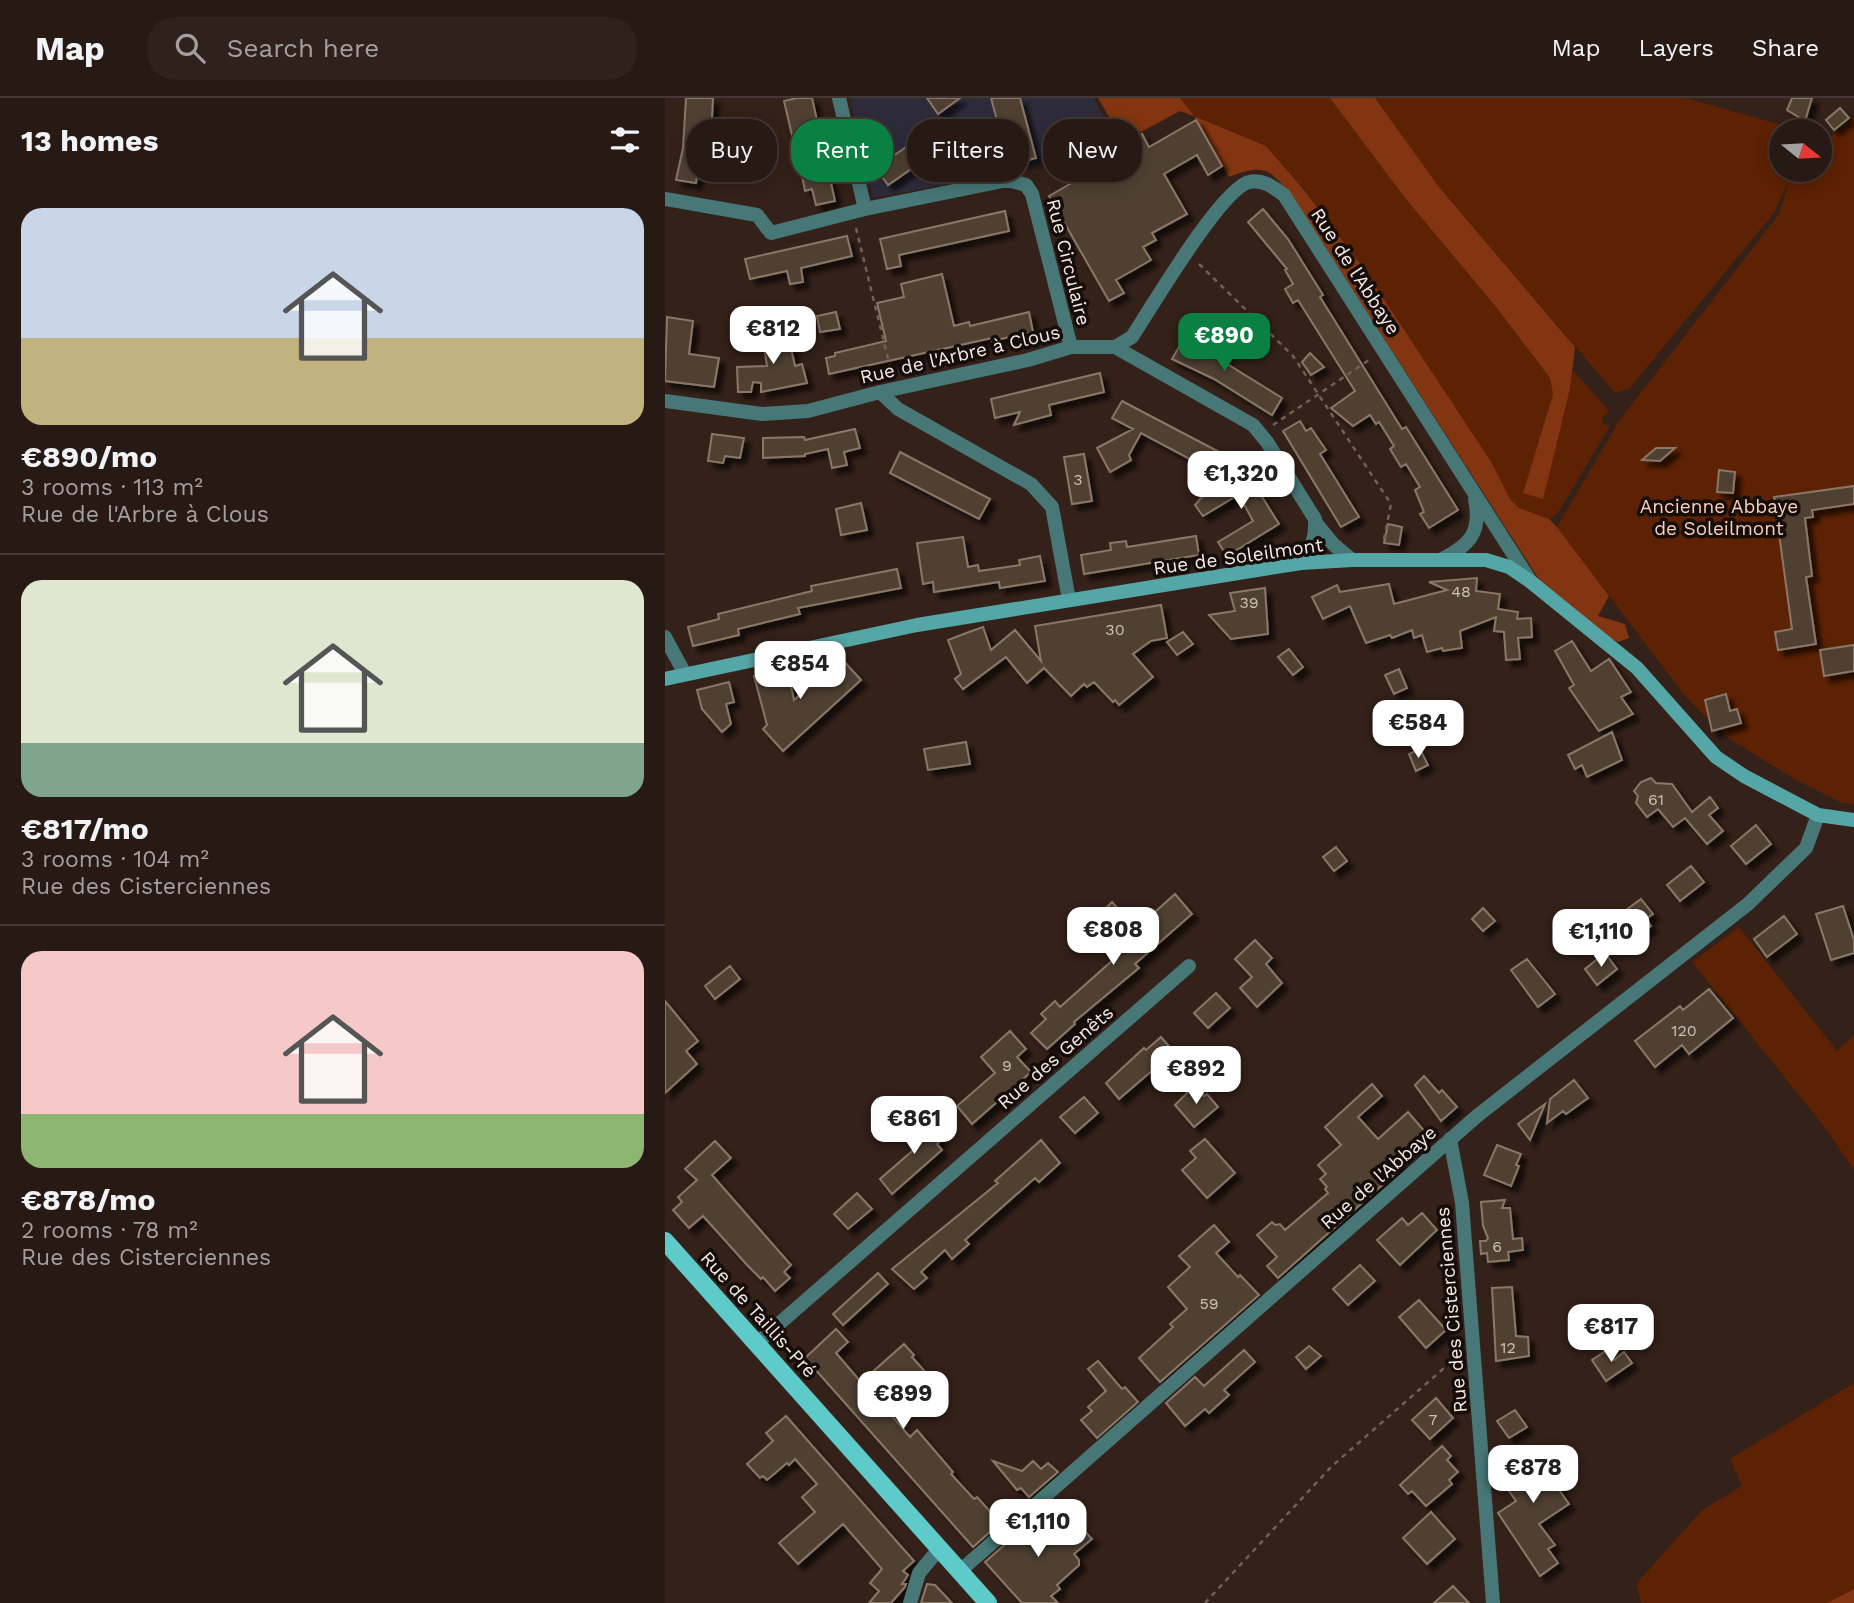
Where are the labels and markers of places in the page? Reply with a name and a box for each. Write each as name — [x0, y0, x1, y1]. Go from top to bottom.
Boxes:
pin: €812 — [732, 306, 814, 366]
pin: €890 — [1183, 314, 1265, 373]
pin: €1,320 — [1184, 452, 1298, 511]
pin: €854 — [759, 642, 841, 701]
pin: €584 — [1377, 700, 1459, 760]
pin: €808 — [1072, 908, 1154, 967]
pin: €1,110 — [1544, 910, 1658, 969]
pin: €892 — [1155, 1046, 1237, 1106]
pin: €861 — [873, 1096, 955, 1156]
pin: €817 — [1570, 1304, 1652, 1364]
pin: €899 — [862, 1372, 944, 1431]
pin: €878 — [1492, 1446, 1574, 1505]
pin: €1,110 — [981, 1500, 1095, 1559]

